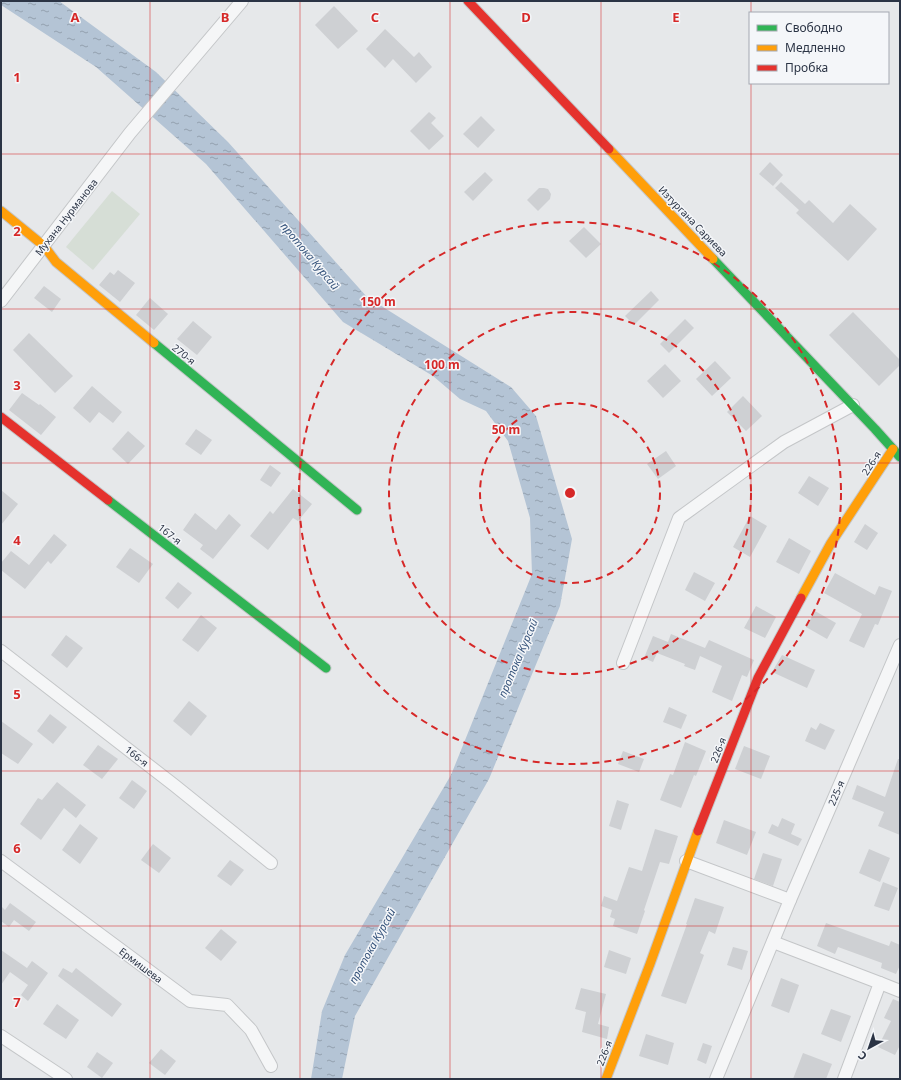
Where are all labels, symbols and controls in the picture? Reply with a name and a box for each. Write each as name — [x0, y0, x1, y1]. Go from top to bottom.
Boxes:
text: A — [71, 8, 80, 26]
text: B — [221, 8, 229, 26]
text: C — [371, 8, 379, 26]
text: D — [521, 8, 531, 26]
text: E — [672, 8, 680, 26]
legend — [749, 12, 889, 84]
text: Свободно — [785, 19, 843, 36]
text: Медленно — [785, 39, 845, 56]
text: Пробка — [785, 59, 828, 76]
text: 1 — [13, 68, 21, 86]
street label: Мухана Нурманова — [32, 176, 100, 258]
street label: Изтургана Сариева — [656, 183, 730, 259]
water label: протока Курсай — [278, 219, 343, 293]
text: 2 — [13, 222, 21, 240]
text: 150 m — [360, 293, 396, 310]
street label: 270-я — [169, 340, 199, 368]
text: 100 m — [424, 356, 460, 373]
text: 3 — [13, 376, 21, 394]
text: 50 m — [492, 421, 520, 438]
street label: 226-я — [858, 448, 884, 478]
centre of rings — [563, 486, 577, 500]
street label: 167-я — [155, 520, 185, 548]
text: 4 — [13, 531, 21, 549]
water label: протока Курсай — [494, 616, 541, 699]
text: 5 — [13, 685, 21, 703]
street label: 226-я — [707, 735, 729, 765]
street label: 166-я — [122, 742, 152, 770]
street label: 225-я — [824, 778, 848, 808]
text: 6 — [13, 839, 21, 857]
water label: протока Курсай — [345, 905, 398, 986]
street label: Ермишева — [116, 944, 166, 986]
text: 7 — [13, 993, 21, 1011]
north arrow — [849, 1028, 889, 1068]
street label: 226-я — [593, 1038, 615, 1068]
text: С — [855, 1048, 870, 1064]

